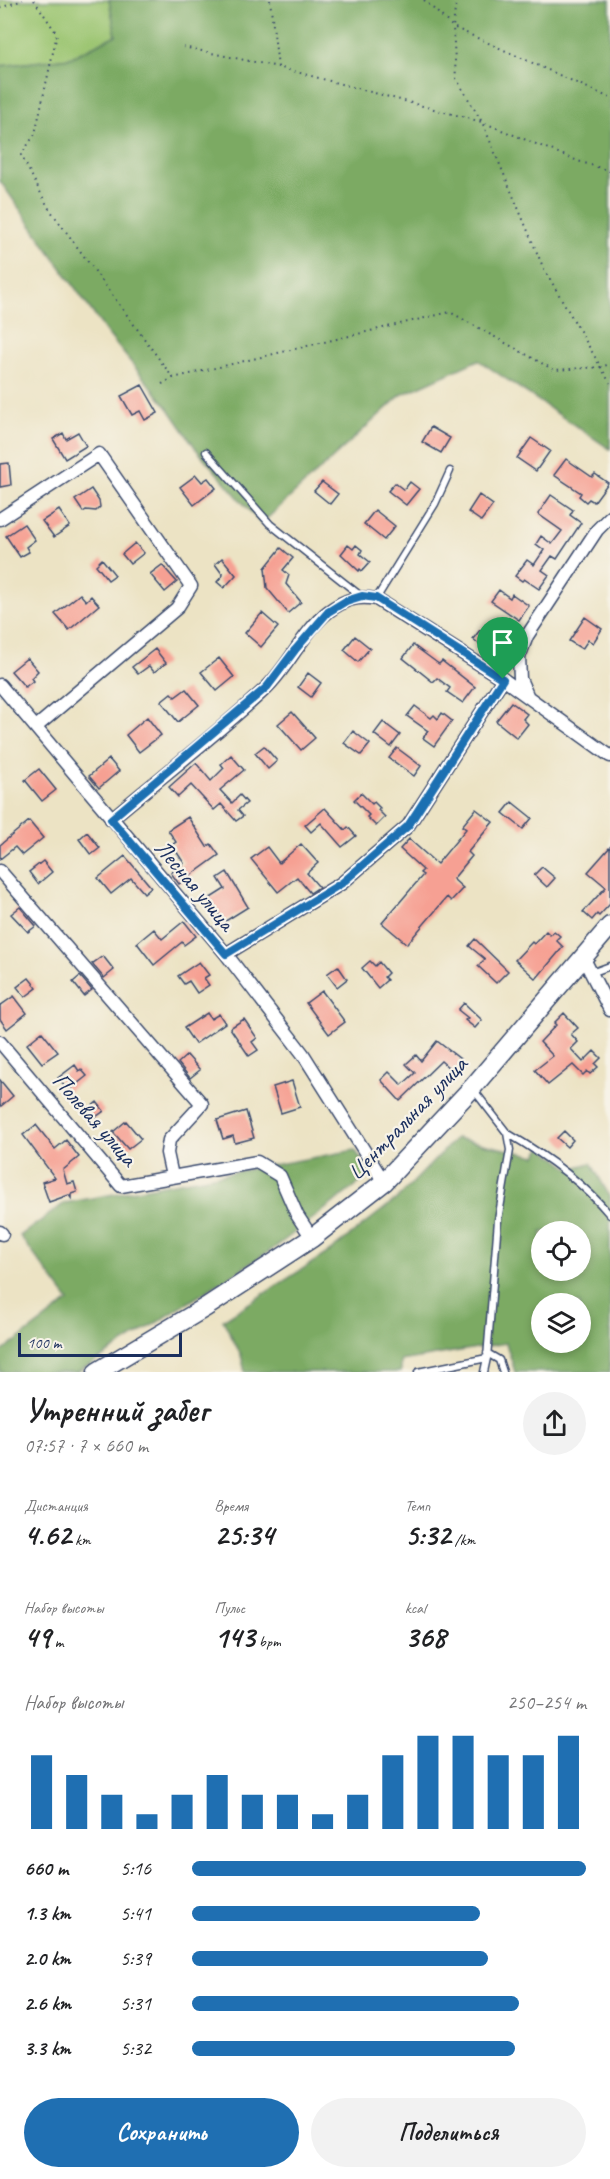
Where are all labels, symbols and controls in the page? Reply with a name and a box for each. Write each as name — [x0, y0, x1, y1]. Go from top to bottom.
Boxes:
pin — [477, 617, 528, 679]
icon: arrive — [486, 626, 519, 659]
street label: Лесная улица — [148, 833, 243, 938]
street label: Центральная улица — [340, 1049, 475, 1186]
street label: Полевая улица — [46, 1066, 145, 1173]
map controls — [531, 1221, 591, 1353]
button: locate — [531, 1221, 591, 1281]
button: layers — [531, 1293, 591, 1353]
scale bar — [18, 1330, 182, 1358]
text: 100 m — [27, 1333, 61, 1353]
text: Утренний забег — [24, 1389, 208, 1431]
button: share — [523, 1392, 586, 1455]
text: 07:57 · 7 × 660 m — [24, 1433, 148, 1458]
text: Дистанция — [24, 1496, 88, 1516]
text: Время — [214, 1496, 248, 1516]
text: Темп — [405, 1496, 430, 1516]
text: 4.62 — [24, 1516, 71, 1554]
text: 25:34 — [214, 1516, 274, 1554]
text: 5:32 — [405, 1516, 451, 1554]
text: km — [71, 1530, 91, 1550]
text: /km — [451, 1530, 475, 1550]
text: Набор высоты — [24, 1598, 103, 1618]
text: Пульс — [214, 1598, 245, 1618]
text: kcal — [405, 1598, 426, 1618]
text: 49 — [24, 1618, 51, 1656]
text: 143 — [214, 1618, 255, 1656]
text: 368 — [405, 1618, 446, 1656]
text: m — [51, 1632, 63, 1652]
text: bpm — [255, 1632, 281, 1652]
text: Набор высоты — [24, 1690, 123, 1715]
text: 250–254 m — [507, 1690, 586, 1715]
text: 660 m — [24, 1856, 68, 1881]
text: 5:16 — [120, 1856, 151, 1881]
text: 1.3 km — [24, 1901, 71, 1926]
text: 5:41 — [120, 1901, 151, 1926]
text: 2.0 km — [24, 1946, 71, 1971]
text: 5:39 — [120, 1946, 151, 1971]
text: 2.6 km — [24, 1991, 71, 2016]
text: 5:31 — [120, 1991, 151, 2016]
text: 3.3 km — [24, 2036, 71, 2061]
text: 5:32 — [120, 2036, 151, 2061]
button: Сохранить — [24, 2098, 299, 2167]
button: Поделиться — [311, 2098, 586, 2167]

